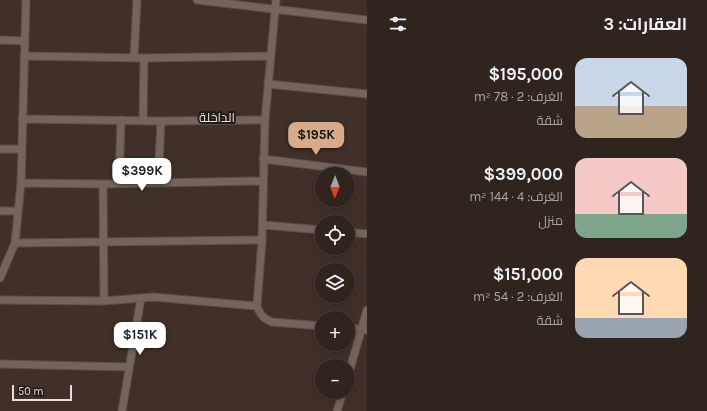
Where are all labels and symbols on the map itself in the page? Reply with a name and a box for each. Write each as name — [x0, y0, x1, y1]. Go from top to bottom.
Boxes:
district label: الداخلة — [199, 110, 235, 125]
pin: $195K — [288, 122, 344, 156]
pin: $399K — [114, 158, 170, 192]
north arrow — [315, 167, 355, 207]
pin: $151K — [112, 322, 168, 356]
scale bar — [12, 383, 72, 402]

